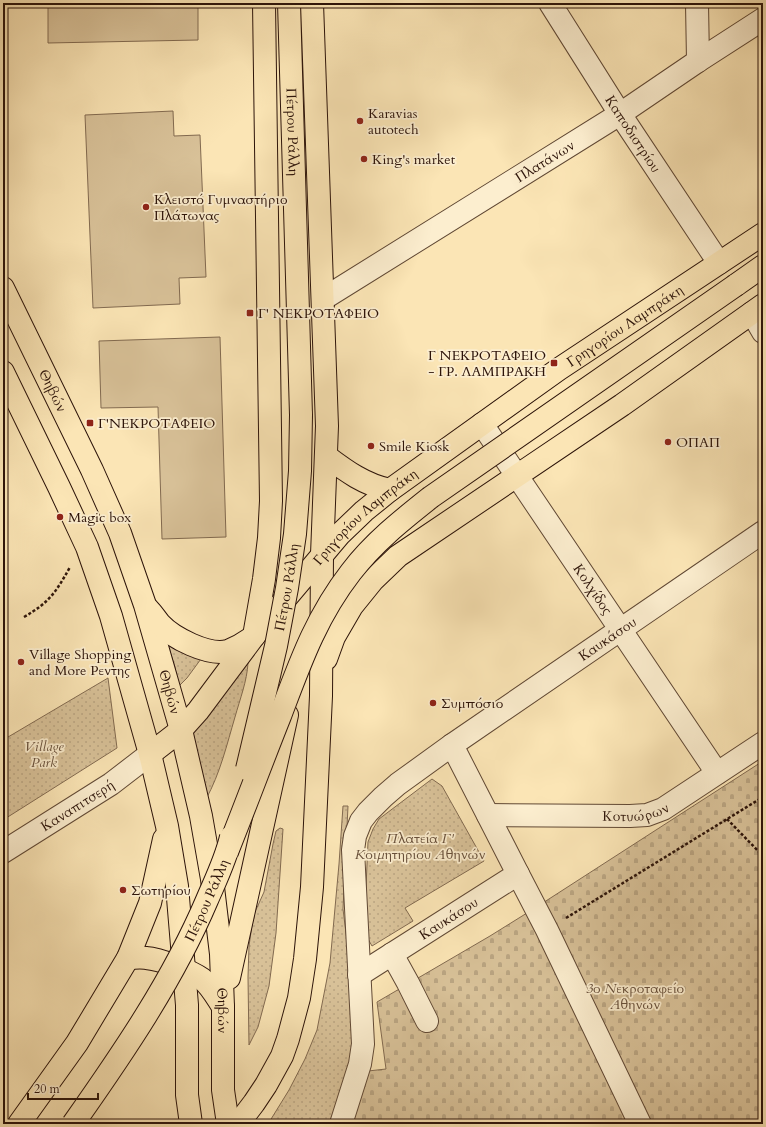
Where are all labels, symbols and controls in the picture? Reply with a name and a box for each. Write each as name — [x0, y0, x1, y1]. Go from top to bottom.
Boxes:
street label: Πέτρου Ράλλη — [282, 88, 304, 176]
street label: Καποδιστρίου — [601, 91, 666, 176]
place label: Karavias autotech — [368, 104, 419, 139]
marker: Karavias autotech — [355, 116, 365, 126]
street label: Πλατάνων — [511, 135, 578, 187]
place label: King's market — [372, 150, 456, 169]
marker: King's market — [359, 154, 369, 164]
place label: Κλειστό Γυμναστήριο Πλάτωνας — [154, 190, 288, 225]
marker: Κλειστό Γυμναστήριο Πλάτωνας — [141, 202, 151, 212]
street label: Γρηγορίου Λαμπράκη — [563, 280, 687, 371]
place label: Γ' ΝΕΚΡΟΤΑΦΕΙΟ — [258, 304, 379, 323]
marker: Γ' ΝΕΚΡΟΤΑΦΕΙΟ — [245, 308, 255, 318]
place label: Γ ΝΕΚΡΟΤΑΦΕΙΟ - ΓΡ. ΛΑΜΠΡΑΚΗ — [428, 346, 546, 381]
marker: Γ ΝΕΚΡΟΤΑΦΕΙΟ - ΓΡ. ΛΑΜΠΡΑΚΗ — [549, 358, 559, 368]
street label: Θηβών — [35, 366, 72, 415]
place label: Γ'ΝΕΚΡΟΤΑΦΕΙΟ — [98, 414, 215, 433]
marker: Γ'ΝΕΚΡΟΤΑΦΕΙΟ — [85, 418, 95, 428]
place label: ΟΠΑΠ — [676, 433, 720, 452]
place label: Smile Kiosk — [379, 437, 450, 456]
marker: ΟΠΑΠ — [663, 437, 673, 447]
marker: Smile Kiosk — [366, 441, 376, 451]
street label: Γρηγορίου Λαμπράκη — [308, 464, 421, 569]
place label: Magic box — [68, 508, 131, 527]
marker: Magic box — [55, 512, 65, 522]
street label: Πέτρου Ράλλη — [270, 542, 303, 632]
street label: Κολχίδος — [569, 560, 617, 618]
street label: Καυκάσου — [575, 612, 640, 665]
place label: Village Shopping and More Ρεντης — [29, 645, 131, 680]
marker: Village Shopping and More Ρεντης — [16, 657, 26, 667]
street label: Θηβών — [155, 667, 185, 716]
place label: Συμπόσιο — [441, 694, 504, 713]
marker: Συμπόσιο — [428, 698, 438, 708]
park label: Village Park — [24, 737, 64, 772]
street label: Καναπιτσερή — [37, 775, 118, 836]
street label: Κοτυώρων — [602, 798, 673, 826]
park label: Πλατεία Γ' Κοιμητηρίου Αθηνών — [355, 829, 485, 864]
street label: Πέτρου Ράλλη — [180, 856, 233, 945]
place label: Σωτηρίου — [131, 881, 191, 900]
marker: Σωτηρίου — [118, 885, 128, 895]
street label: Καυκάσου — [415, 892, 482, 944]
park label: 3ο Νεκροταφείο Αθηνών — [586, 979, 685, 1014]
street label: Θηβών — [213, 987, 233, 1033]
scale bar — [28, 1075, 98, 1101]
text: 20 m — [34, 1081, 61, 1097]

